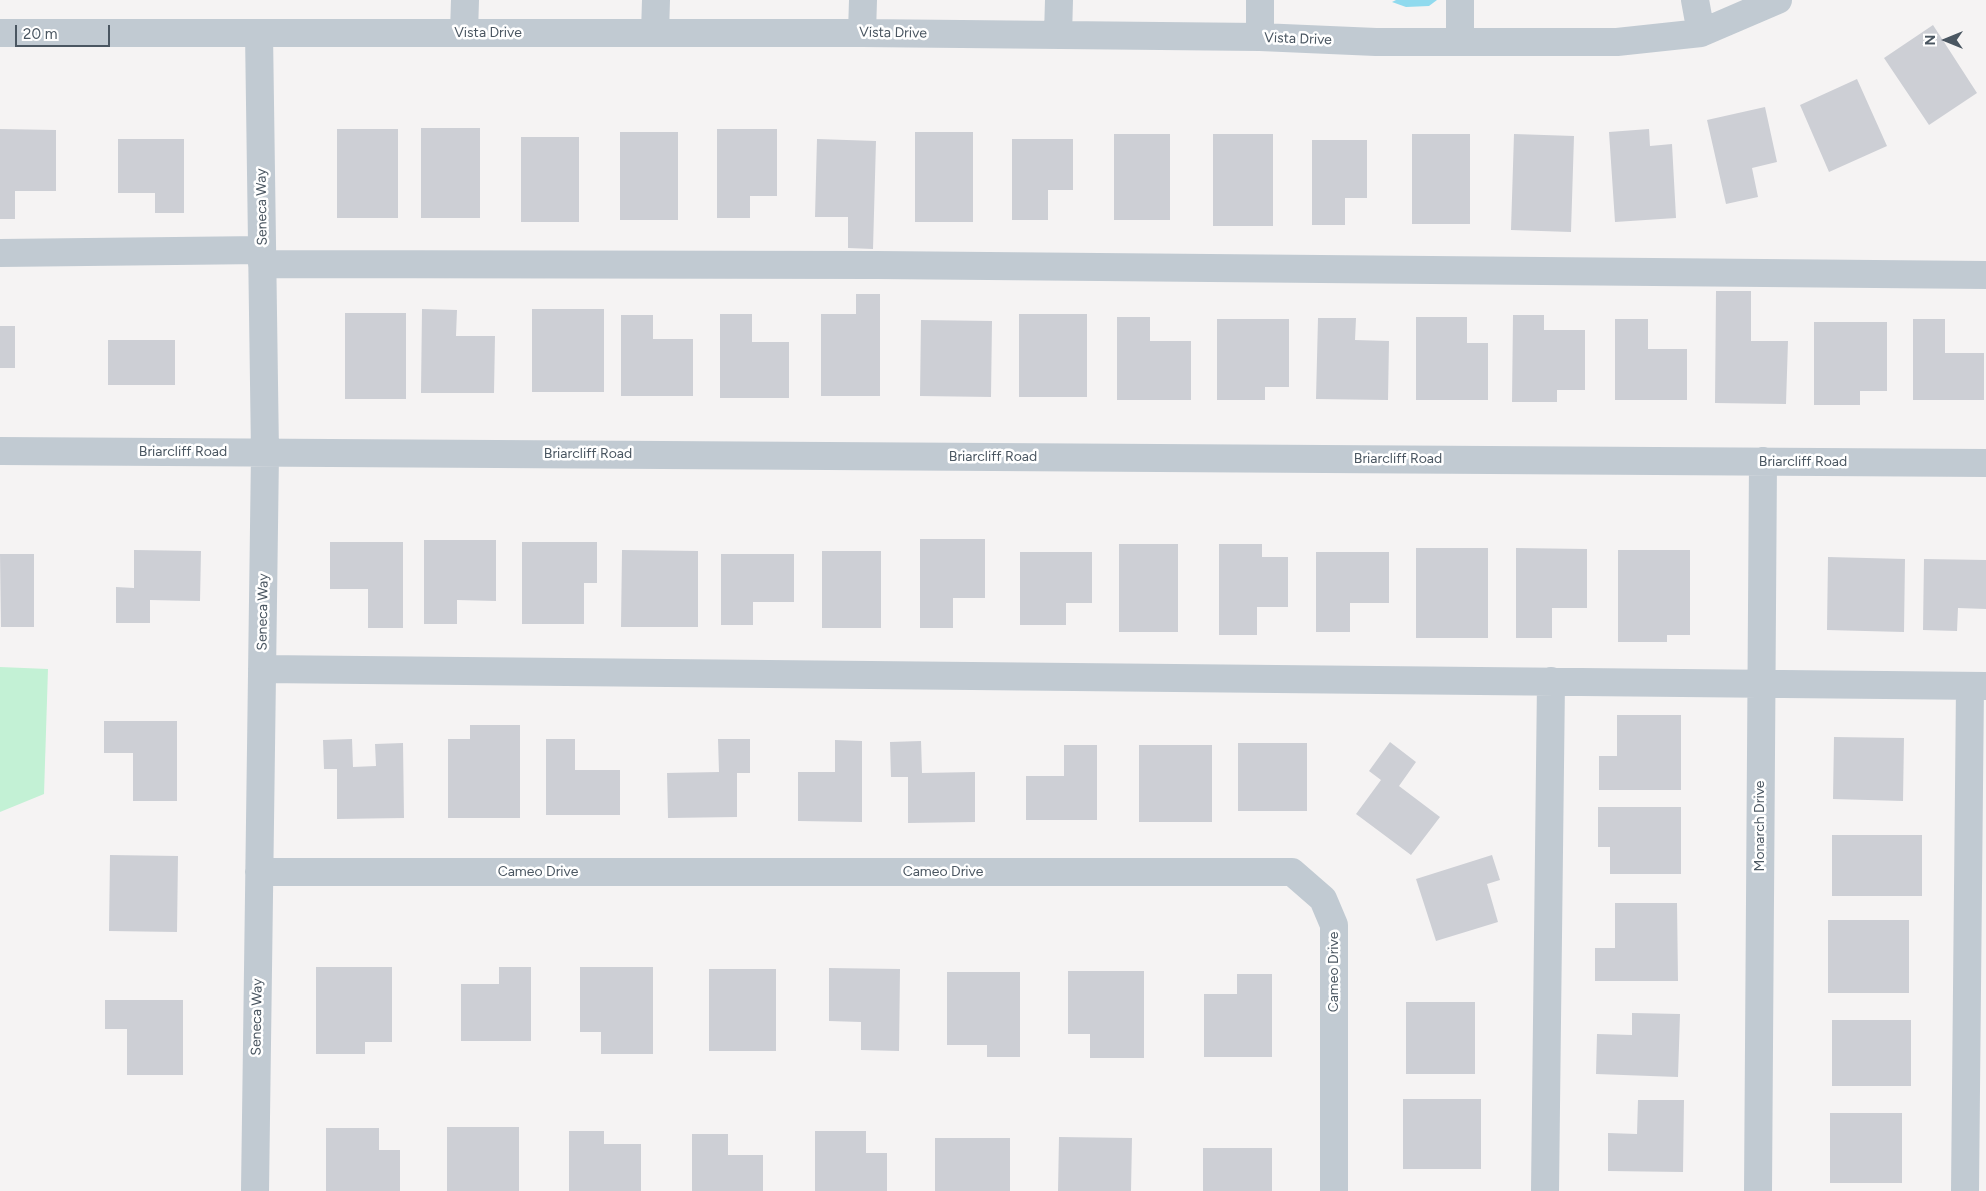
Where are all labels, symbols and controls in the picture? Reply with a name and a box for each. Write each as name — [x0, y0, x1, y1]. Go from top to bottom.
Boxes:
scale bar — [18, 15, 112, 47]
north arrow — [1921, 15, 1971, 65]
street label: Vista Drive — [859, 24, 927, 42]
text: 20 m — [23, 25, 57, 43]
street label: Vista Drive — [454, 25, 522, 41]
street label: Vista Drive — [1264, 29, 1332, 49]
text: N — [1922, 35, 1939, 45]
street label: Seneca Way — [253, 168, 271, 246]
street label: Briarcliff Road — [139, 444, 227, 460]
street label: Briarcliff Road — [544, 446, 632, 462]
street label: Briarcliff Road — [949, 449, 1037, 465]
street label: Briarcliff Road — [1354, 451, 1442, 467]
street label: Briarcliff Road — [1759, 454, 1847, 470]
street label: Seneca Way — [254, 573, 272, 651]
street label: Monarch Drive — [1752, 781, 1768, 871]
street label: Cameo Drive — [498, 864, 578, 880]
street label: Cameo Drive — [903, 864, 983, 880]
street label: Cameo Drive — [1326, 932, 1342, 1012]
street label: Seneca Way — [248, 978, 266, 1056]

